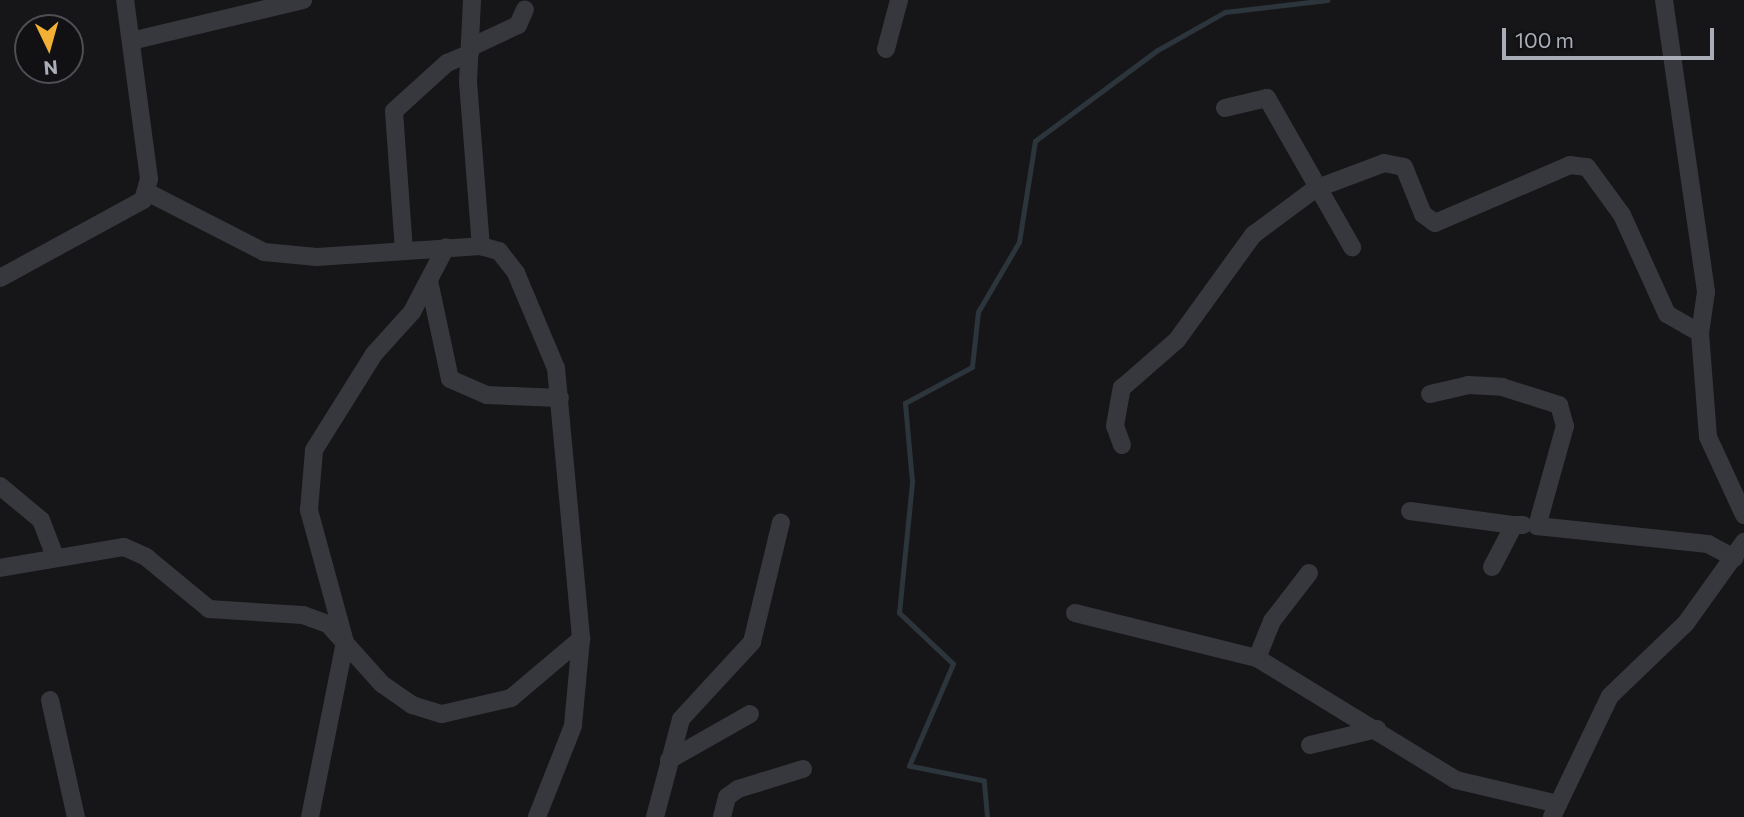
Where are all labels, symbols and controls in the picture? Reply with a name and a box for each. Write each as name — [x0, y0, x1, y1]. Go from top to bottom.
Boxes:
north arrow — [14, 14, 84, 84]
scale bar — [1506, 14, 1718, 58]
text: 100 m — [1515, 27, 1574, 52]
text: N — [43, 56, 59, 81]

